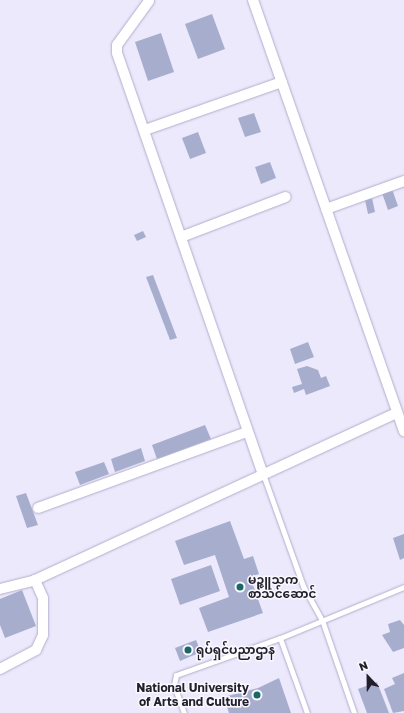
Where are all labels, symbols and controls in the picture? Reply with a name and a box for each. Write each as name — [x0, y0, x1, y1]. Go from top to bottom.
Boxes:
place label: မဉ္ဇူသက စာသင်ဆောင် — [248, 573, 316, 601]
marker: မဉ္ဇူသက စာသင်ဆောင် — [235, 582, 245, 592]
place label: ရုပ်ရှင်ပညာဌာန — [196, 643, 275, 657]
marker: ရုပ်ရှင်ပညာဌာန — [183, 645, 193, 655]
north arrow — [348, 657, 388, 697]
text: N — [357, 658, 370, 673]
place label: National University of Arts and Culture — [136, 681, 249, 709]
marker: National University of Arts and Culture — [252, 690, 262, 700]

